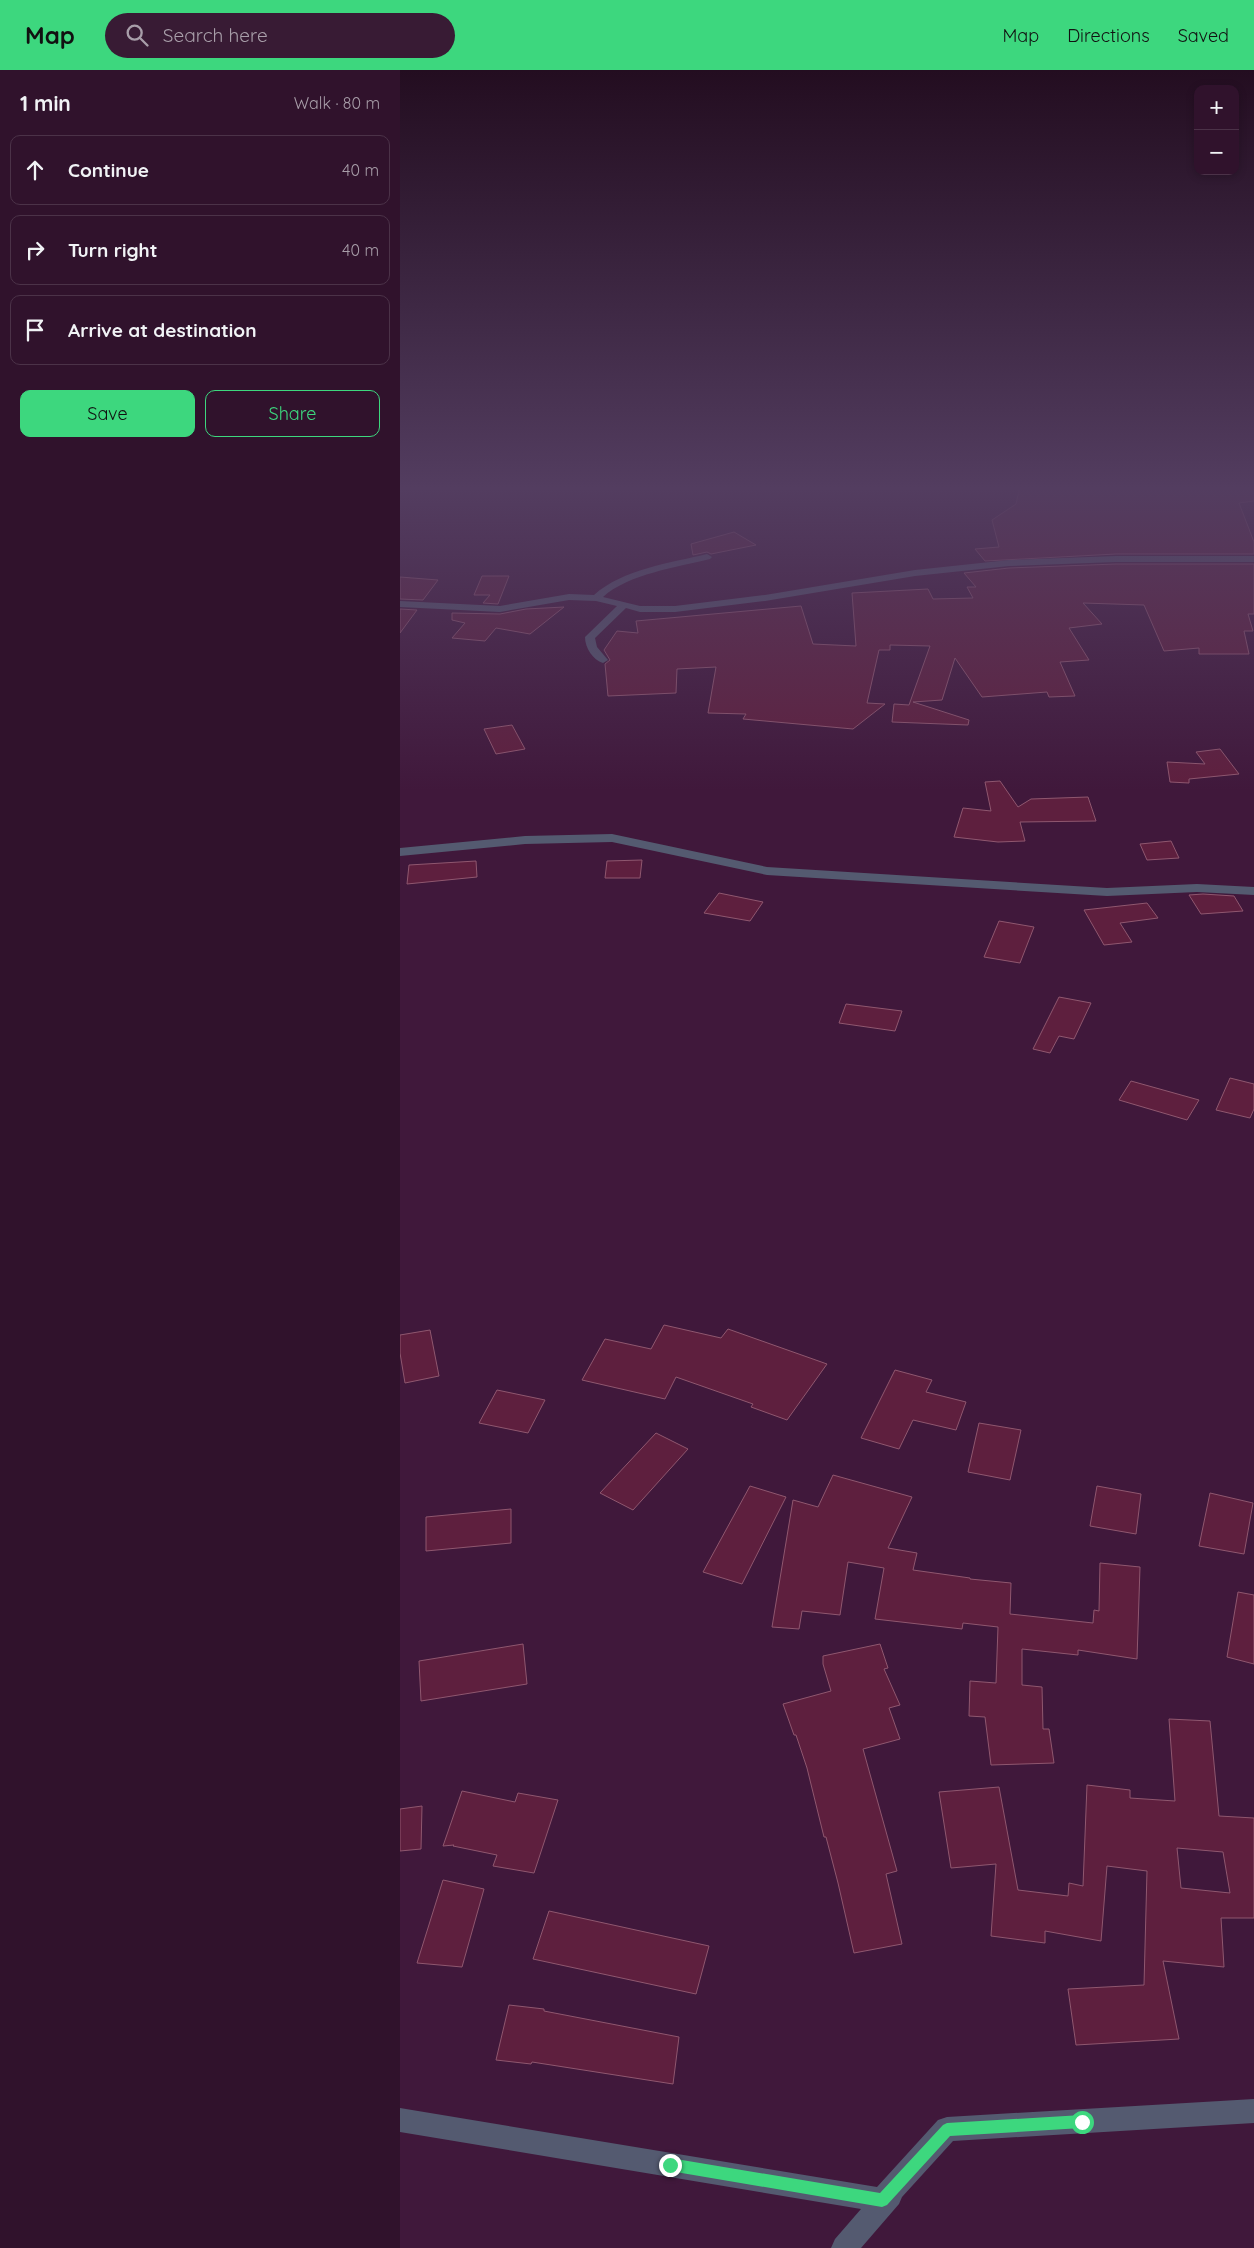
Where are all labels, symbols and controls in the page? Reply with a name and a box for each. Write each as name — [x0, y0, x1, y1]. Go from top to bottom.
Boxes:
search box — [105, 13, 455, 58]
text: Map — [25, 20, 75, 50]
icon: search — [123, 21, 151, 49]
text: Search here — [163, 23, 268, 47]
text: Map — [1002, 24, 1039, 47]
text: Directions — [1067, 24, 1150, 47]
text: Saved — [1178, 24, 1229, 47]
map controls — [1194, 85, 1239, 175]
button: + — [1194, 85, 1239, 130]
text: 1 min — [20, 90, 71, 116]
text: Walk · 80 m — [294, 93, 380, 113]
button: − — [1194, 130, 1239, 175]
icon: ahead — [21, 156, 49, 184]
text: Continue — [68, 158, 149, 182]
text: 40 m — [342, 160, 379, 180]
icon: right — [21, 236, 49, 264]
text: Turn right — [68, 238, 157, 262]
text: 40 m — [342, 240, 379, 260]
icon: arrive — [21, 316, 49, 344]
text: Arrive at destination — [68, 318, 257, 342]
button: Save — [20, 390, 195, 437]
button: Share — [205, 390, 380, 437]
route start — [1071, 2111, 1094, 2134]
route end — [659, 2154, 682, 2177]

